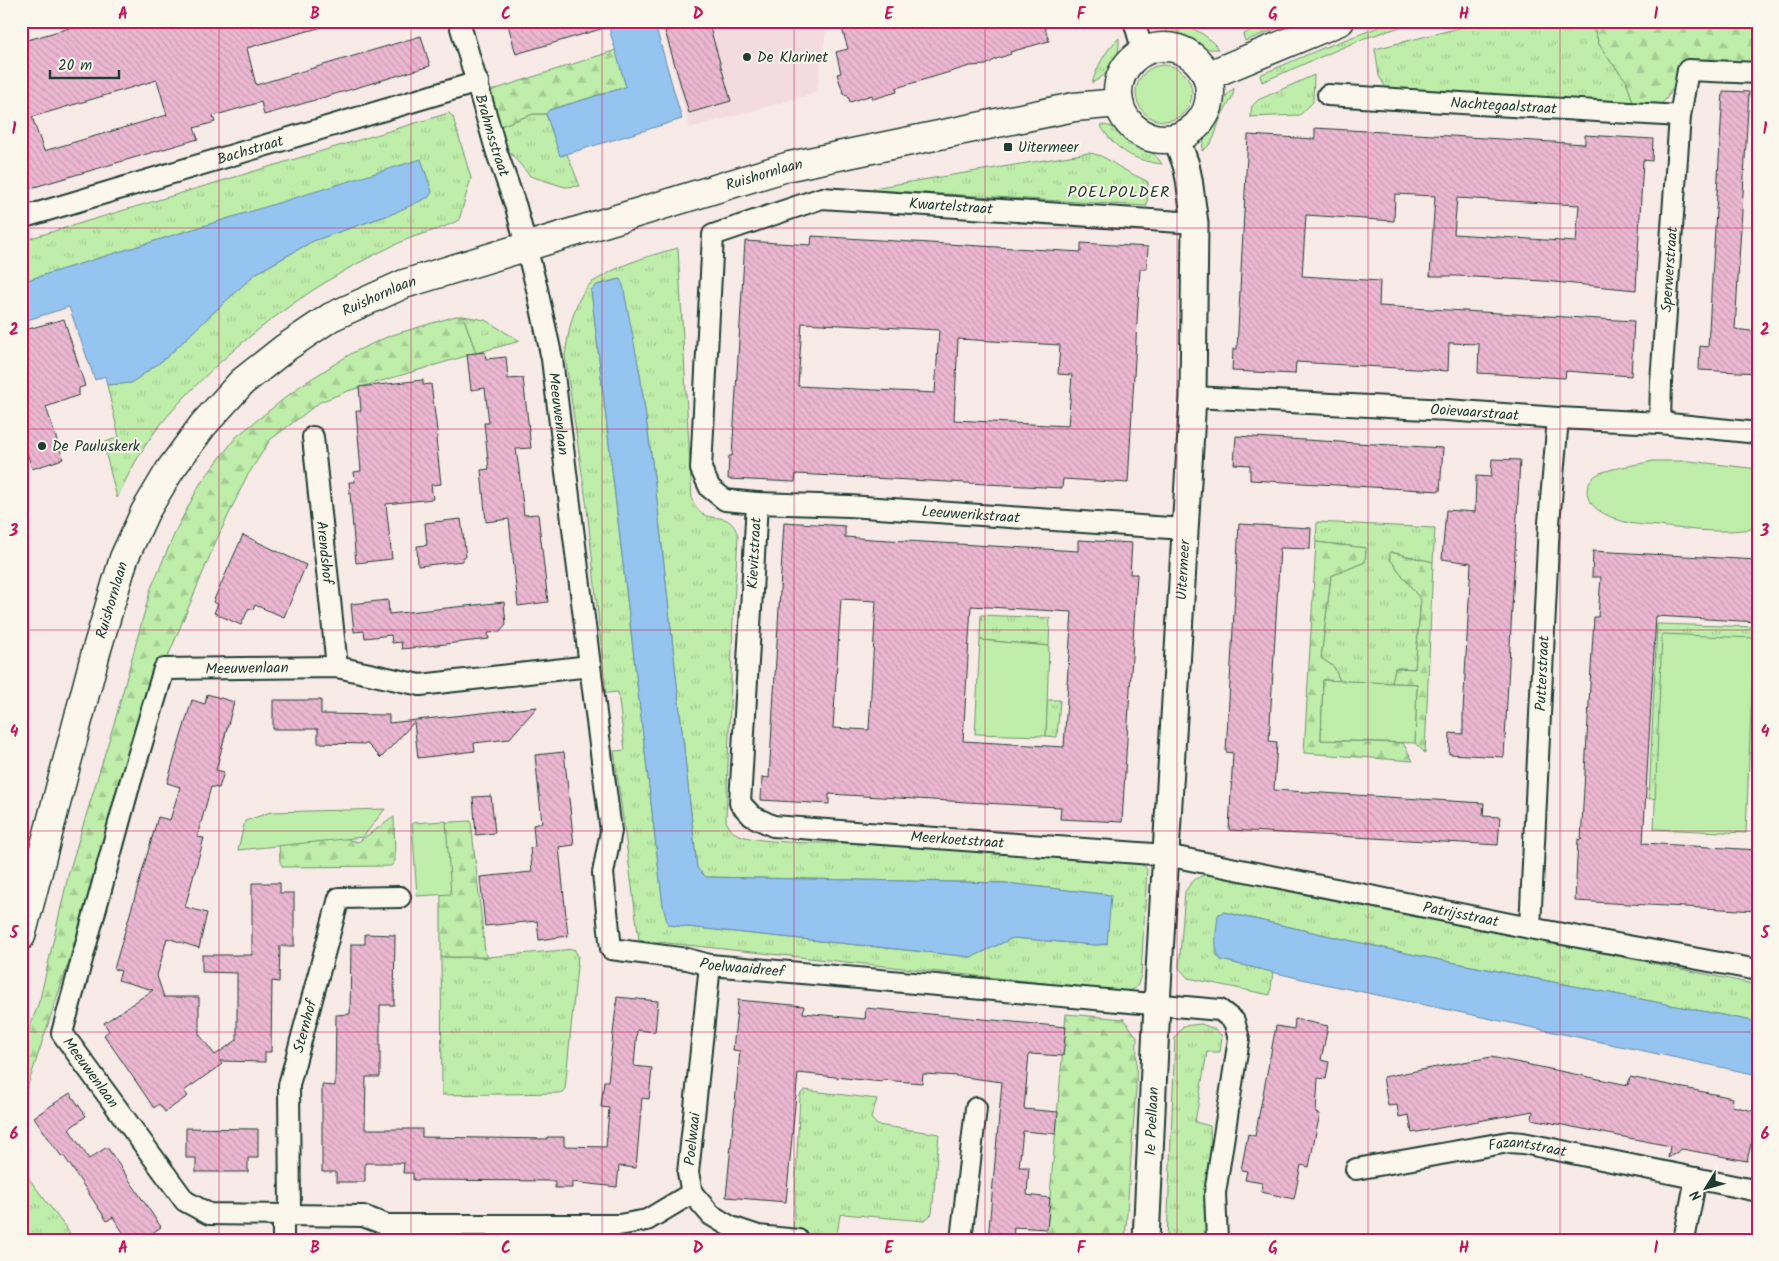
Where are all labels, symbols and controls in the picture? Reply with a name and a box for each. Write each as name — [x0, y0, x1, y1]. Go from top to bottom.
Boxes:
text: A — [118, 2, 128, 27]
text: B — [310, 2, 320, 27]
text: C — [501, 2, 511, 27]
text: D — [693, 2, 704, 27]
text: E — [885, 2, 895, 27]
text: F — [1077, 2, 1087, 27]
text: G — [1268, 2, 1278, 27]
text: H — [1459, 2, 1469, 27]
text: I — [1654, 2, 1659, 27]
place label: De Klarinet — [757, 46, 828, 70]
scale bar — [50, 48, 119, 80]
marker: De Klarinet — [741, 51, 753, 63]
text: 20 m — [58, 54, 92, 78]
street label: Brahmsstraat — [468, 91, 515, 180]
street label: Nachtegaalstraat — [1450, 91, 1558, 122]
text: 1 — [12, 117, 17, 142]
text: 1 — [1763, 117, 1768, 142]
street label: Bachstraat — [214, 129, 287, 172]
place label: Uitermeer — [1018, 136, 1080, 160]
marker: Uitermeer — [1002, 141, 1014, 153]
street label: Ruishornlaan — [723, 153, 805, 198]
district label: POELPOLDER — [1068, 180, 1170, 205]
street label: Kwartelstraat — [908, 192, 994, 222]
street label: Sperwerstraat — [1655, 226, 1685, 313]
street label: Ruishornlaan — [338, 270, 420, 324]
text: 2 — [9, 318, 19, 343]
text: 2 — [1760, 318, 1770, 343]
street label: Meeuwenlaan — [541, 371, 575, 457]
street label: Ooievaarstraat — [1430, 398, 1520, 428]
place label: De Pauluskerk — [52, 435, 141, 459]
marker: De Pauluskerk — [36, 440, 48, 452]
street label: Leeuwerikstraat — [921, 500, 1021, 531]
street label: Kievitstraat — [741, 516, 769, 590]
text: 3 — [9, 519, 19, 544]
text: 3 — [1760, 519, 1770, 544]
street label: Arendshof — [309, 520, 339, 587]
street label: Uitermeer — [1170, 538, 1198, 601]
street label: Ruishornlaan — [90, 559, 135, 642]
street label: Putterstraat — [1529, 635, 1557, 712]
street label: Meeuwenlaan — [205, 656, 289, 682]
text: 4 — [10, 720, 19, 745]
text: 4 — [1761, 720, 1770, 745]
street label: Meerkoetstraat — [910, 825, 1005, 856]
street label: Patrijsstraat — [1421, 896, 1501, 934]
text: 5 — [9, 921, 20, 946]
text: 5 — [1760, 921, 1771, 946]
street label: Poelwaaidreef — [697, 952, 787, 985]
street label: Sternhof — [287, 996, 325, 1056]
street label: Meeuwenlaan — [56, 1032, 124, 1114]
street label: 1e Poellaan — [1139, 1086, 1166, 1156]
street label: Poelwaai — [678, 1110, 708, 1167]
text: 6 — [10, 1122, 19, 1147]
text: 6 — [1761, 1122, 1770, 1147]
street label: Fazantstraat — [1486, 1131, 1569, 1165]
north arrow — [1682, 1164, 1732, 1214]
text: N — [1685, 1185, 1708, 1205]
text: A — [118, 1236, 128, 1261]
text: B — [310, 1236, 320, 1261]
text: C — [501, 1236, 511, 1261]
text: D — [693, 1236, 704, 1261]
text: E — [885, 1236, 895, 1261]
text: F — [1077, 1236, 1087, 1261]
text: G — [1268, 1236, 1278, 1261]
text: H — [1459, 1236, 1469, 1261]
text: I — [1654, 1236, 1659, 1261]

